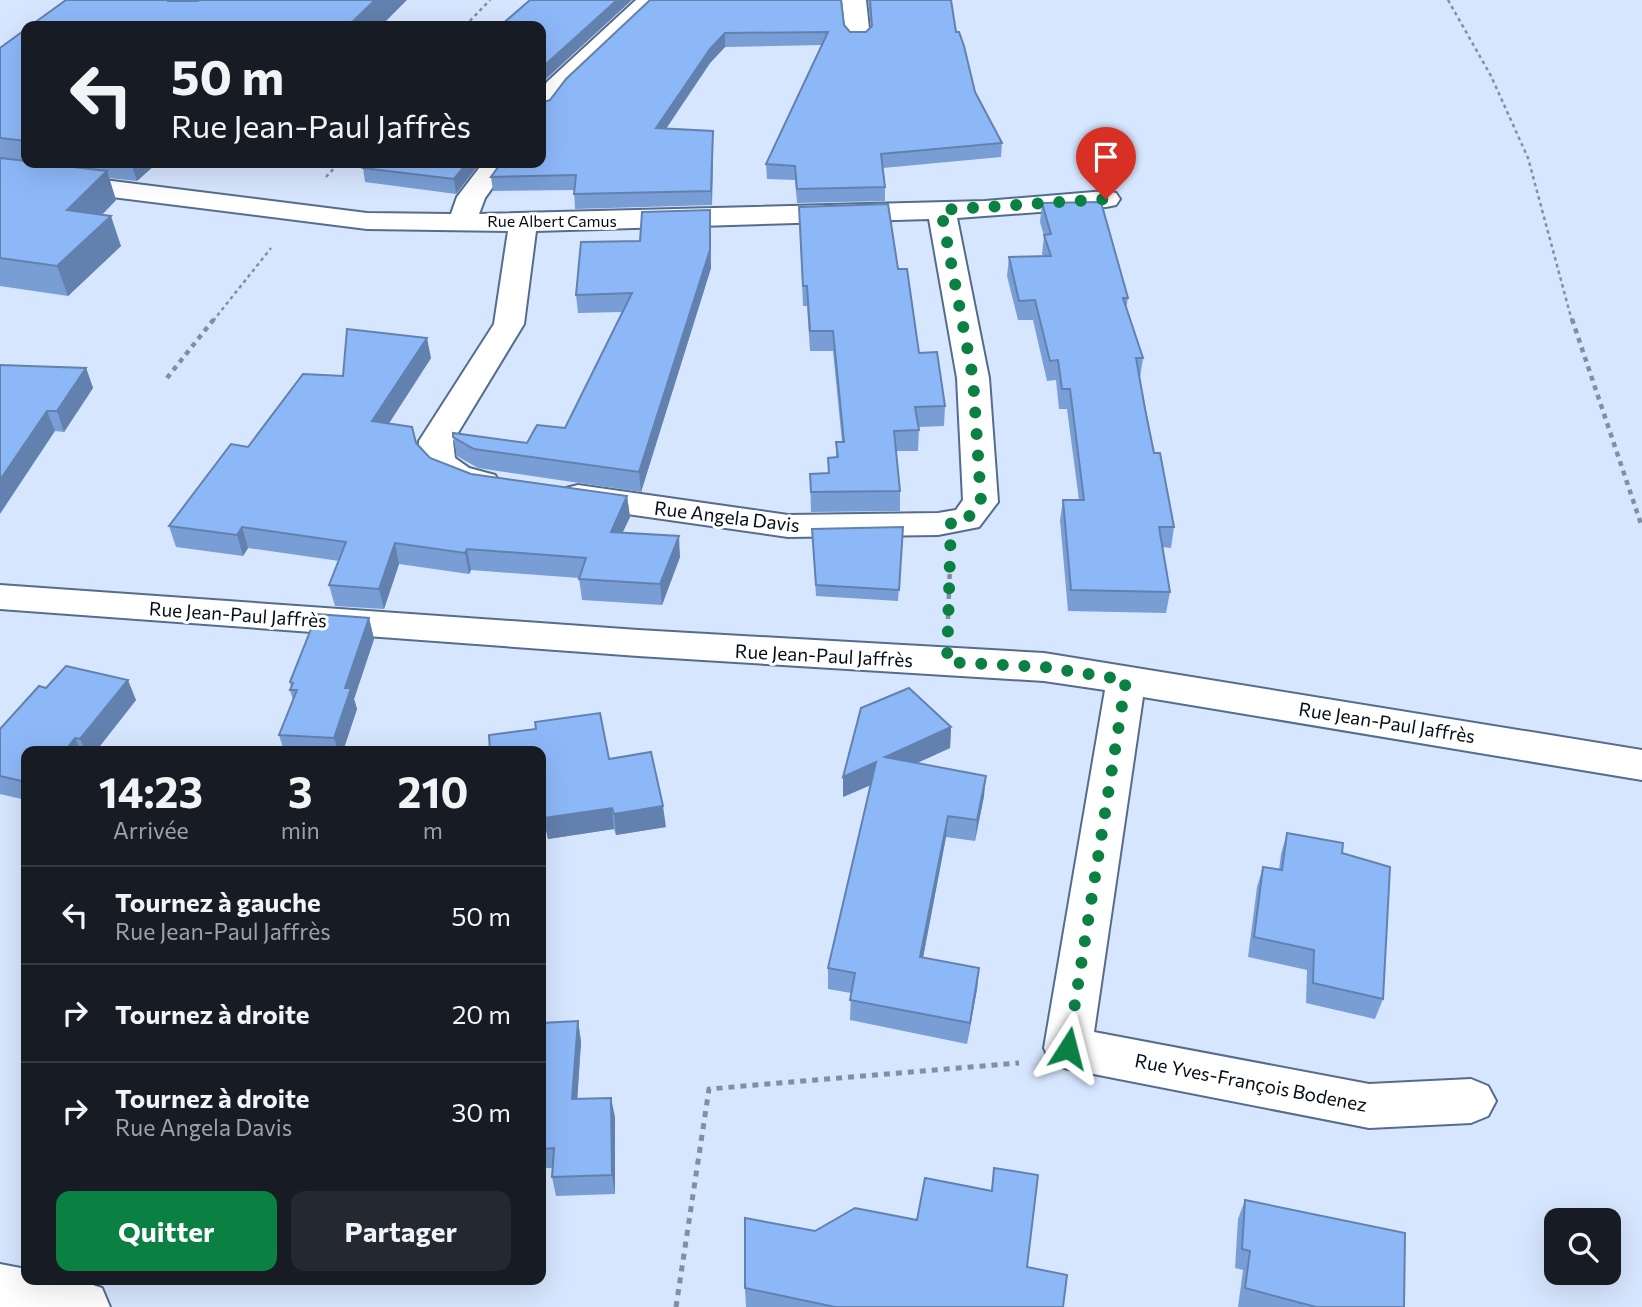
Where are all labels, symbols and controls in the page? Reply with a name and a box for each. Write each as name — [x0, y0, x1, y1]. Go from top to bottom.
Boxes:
text: 50 m — [171, 45, 284, 105]
icon: left — [56, 49, 147, 140]
text: Rue Jean-Paul Jaffrès — [171, 105, 471, 145]
pin — [1076, 127, 1136, 199]
icon: arrive — [1087, 138, 1125, 176]
street label: Rue Albert Camus — [487, 211, 617, 230]
street label: Rue Angela Davis — [653, 496, 801, 536]
street label: Rue Jean-Paul Jaffrès — [148, 596, 328, 632]
street label: Rue Jean-Paul Jaffrès — [734, 639, 914, 671]
street label: Rue Jean-Paul Jaffrès — [1297, 697, 1477, 747]
text: 14:23 — [99, 765, 203, 817]
text: 3 — [288, 765, 312, 817]
text: 210 — [397, 765, 468, 817]
text: Arrivée — [113, 816, 189, 844]
text: min — [281, 816, 320, 844]
text: m — [423, 816, 443, 844]
text: Tournez à gauche — [115, 886, 321, 917]
icon: left — [56, 896, 94, 934]
text: 50 m — [451, 900, 511, 931]
text: Rue Jean-Paul Jaffrès — [115, 917, 331, 945]
icon: right — [56, 994, 94, 1032]
text: Tournez à droite — [115, 998, 310, 1029]
text: 20 m — [452, 998, 511, 1029]
position arrow — [1031, 1011, 1105, 1085]
street label: Rue Yves-François Bodenez — [1133, 1048, 1369, 1116]
text: Tournez à droite — [115, 1082, 310, 1113]
icon: right — [56, 1092, 94, 1130]
text: 30 m — [452, 1096, 511, 1127]
text: Rue Angela Davis — [115, 1113, 292, 1141]
button: Quitter — [56, 1191, 277, 1271]
button: Partager — [291, 1191, 511, 1271]
map controls — [1544, 1208, 1621, 1285]
button: search — [1544, 1208, 1621, 1285]

